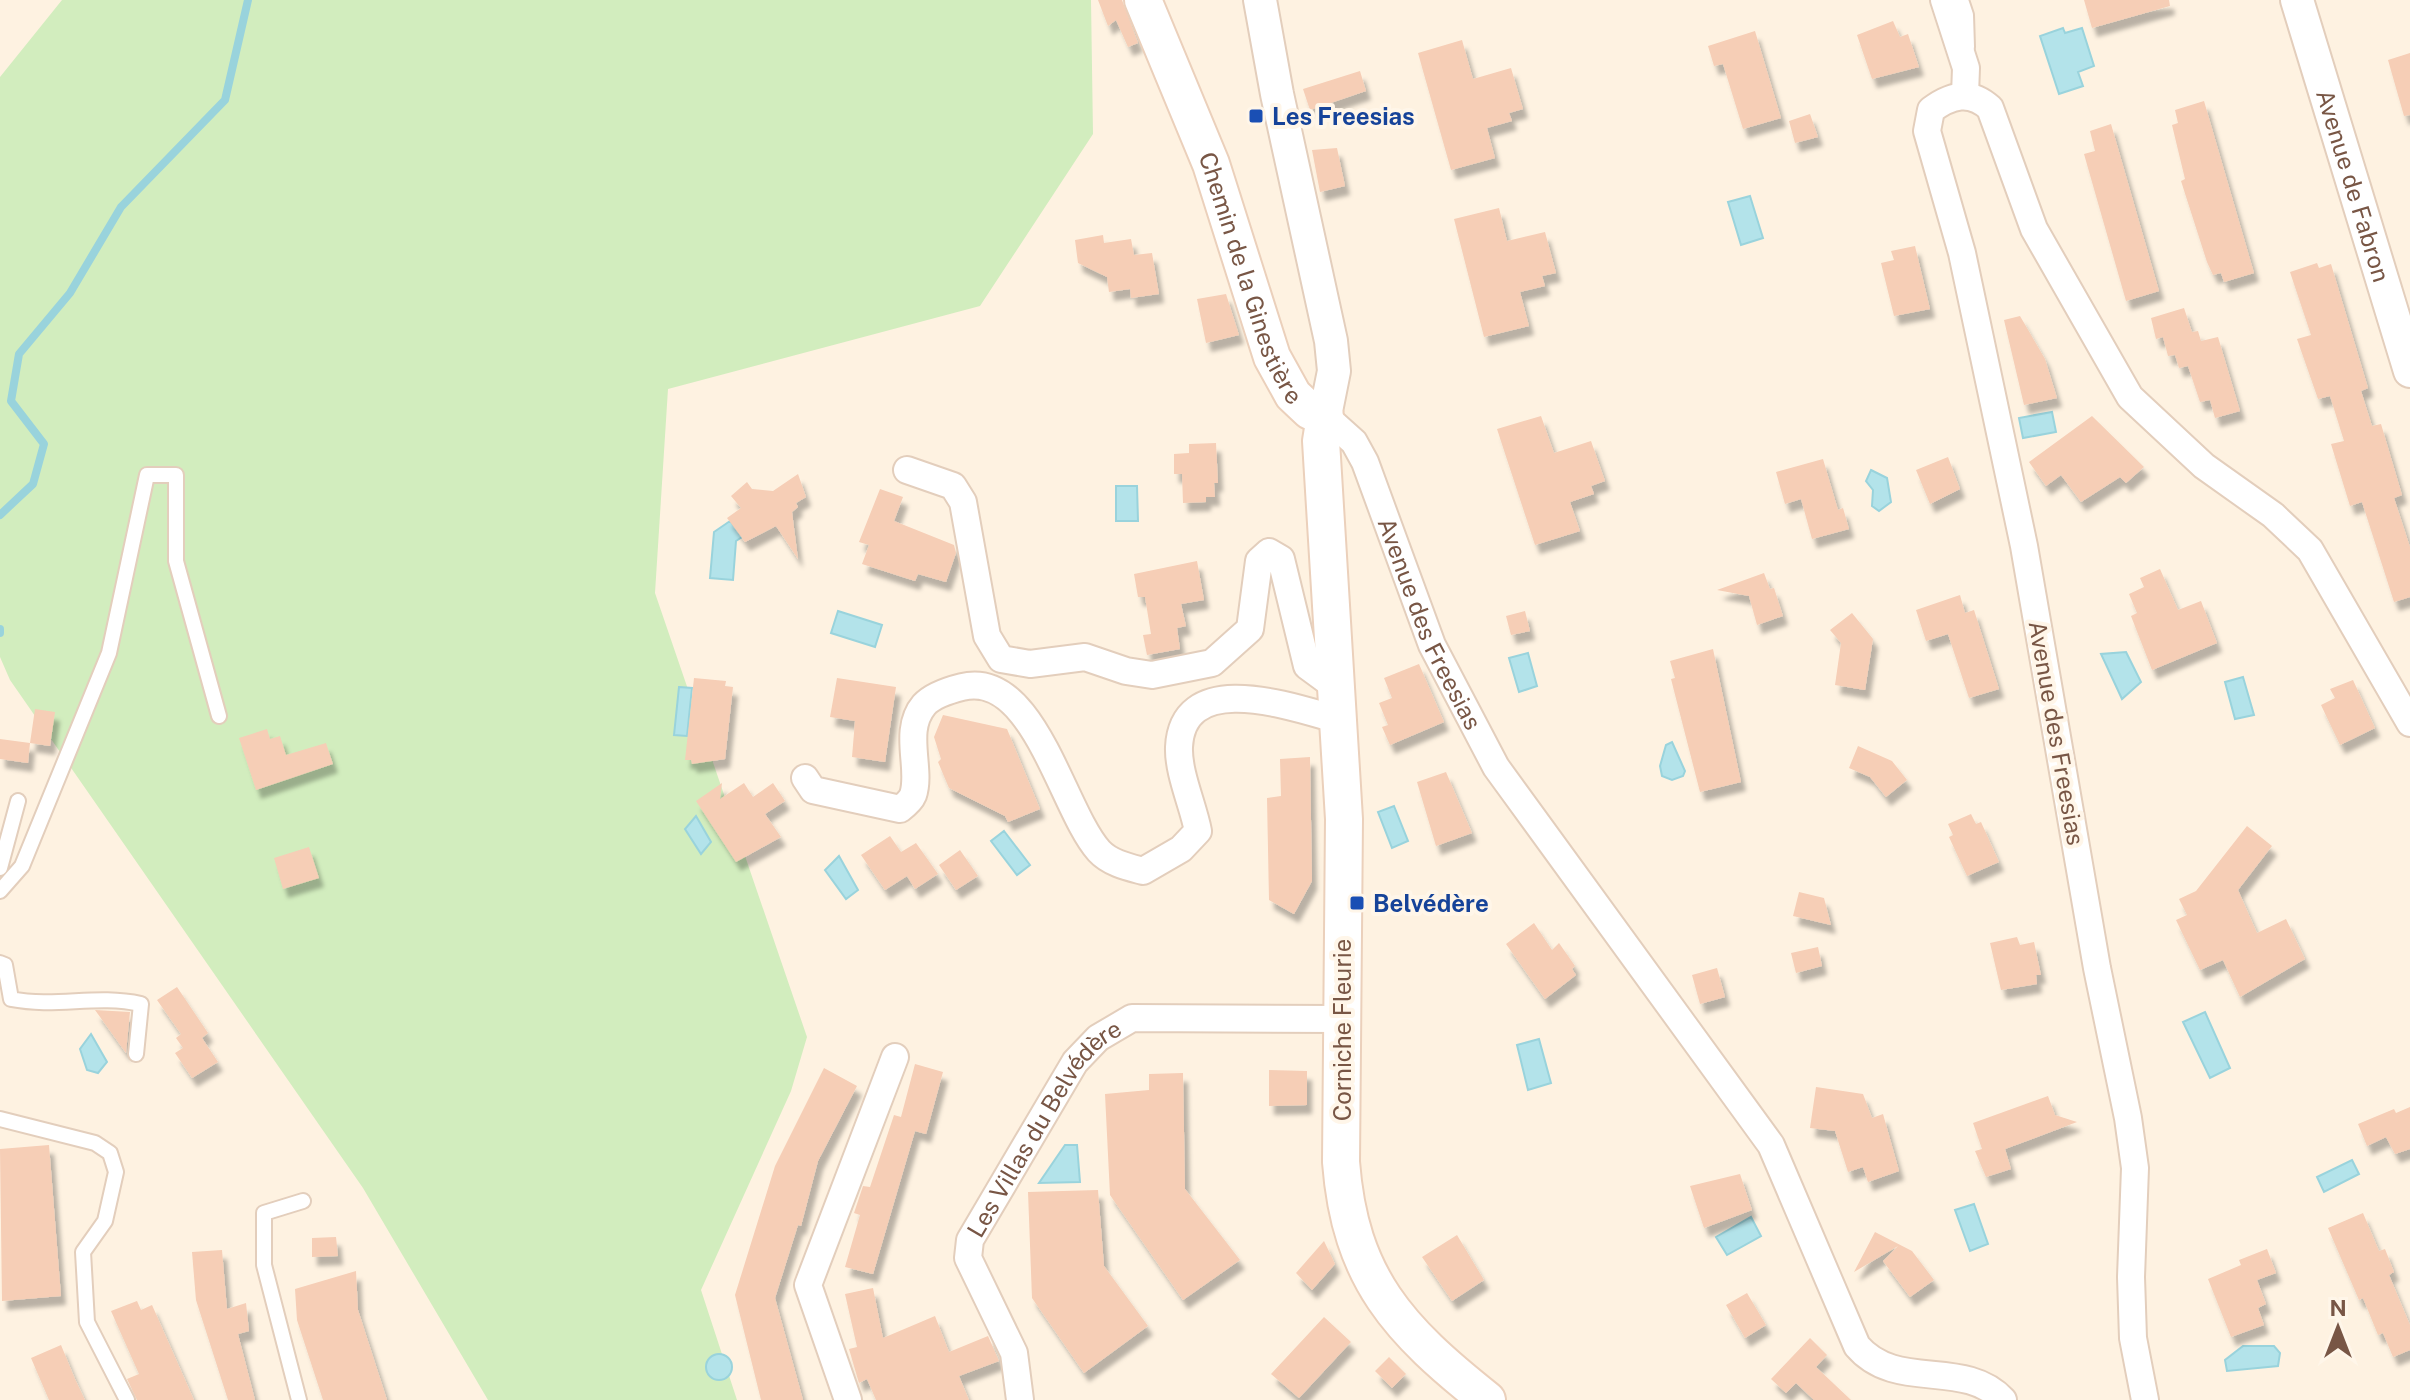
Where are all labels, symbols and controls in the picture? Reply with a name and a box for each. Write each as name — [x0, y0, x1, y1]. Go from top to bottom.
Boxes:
street label: Avenue de Fabron — [2311, 86, 2396, 285]
place label: Les Freesias — [1272, 102, 1415, 130]
marker: Les Freesias — [1247, 107, 1265, 125]
street label: Chemin de la Ginestière — [1193, 148, 1308, 410]
street label: Avenue des Freesias — [1373, 514, 1488, 734]
street label: Avenue des Freesias — [2023, 619, 2091, 847]
place label: Belvédère — [1373, 889, 1489, 917]
marker: Belvédère — [1348, 894, 1366, 912]
street label: Corniche Fleurie — [1328, 939, 1356, 1121]
street label: Les Villas du Belvédère — [961, 1014, 1126, 1242]
north arrow — [2298, 1288, 2378, 1368]
text: N — [2329, 1295, 2347, 1321]

